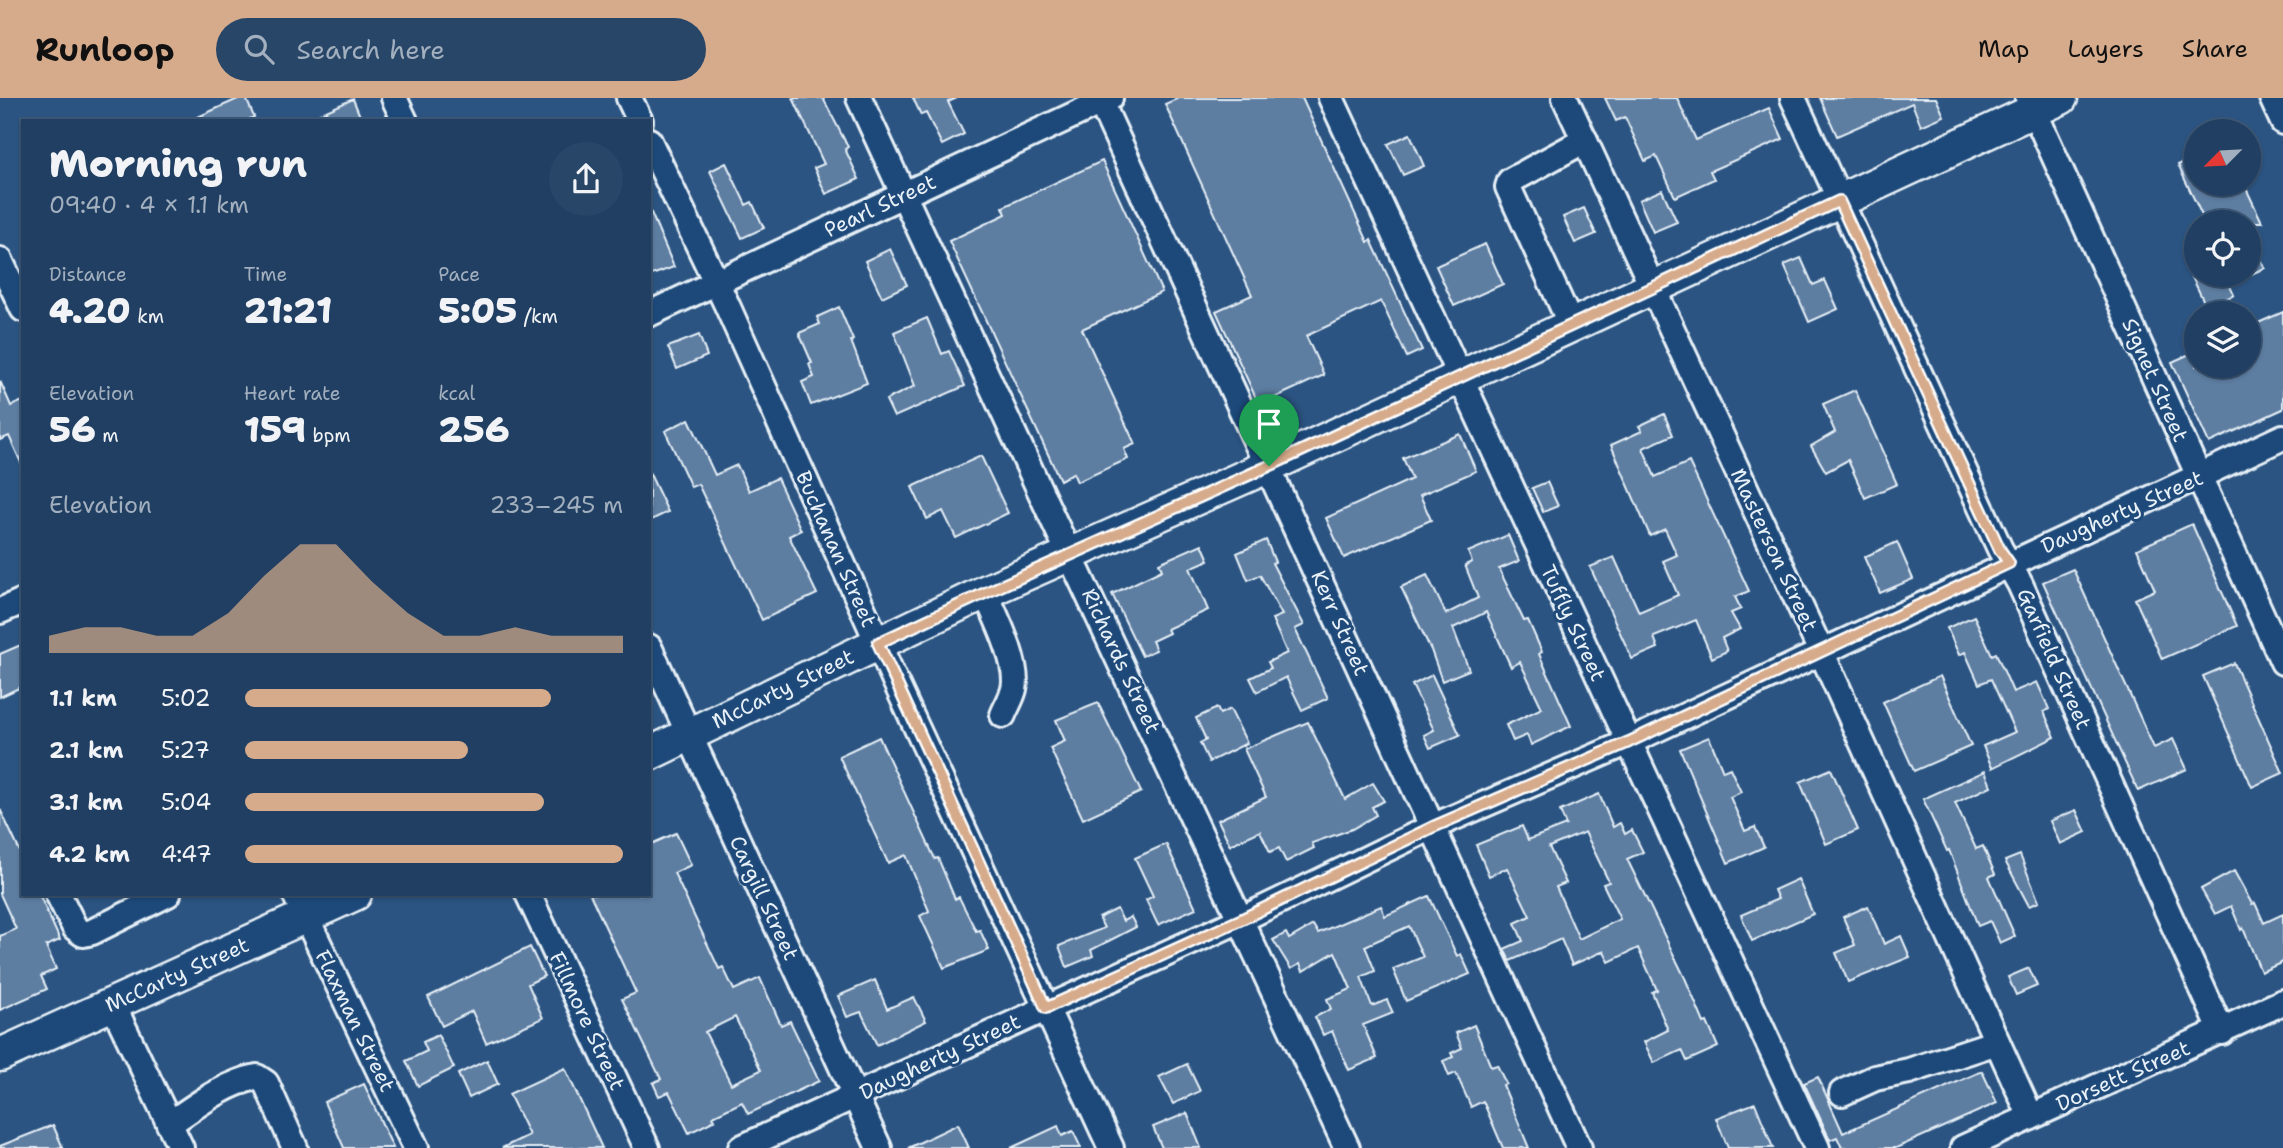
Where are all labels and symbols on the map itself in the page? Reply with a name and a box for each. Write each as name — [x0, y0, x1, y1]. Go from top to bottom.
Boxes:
north arrow — [2184, 119, 2261, 196]
street label: Pearl Street — [820, 168, 940, 244]
street label: Signet Street — [2115, 314, 2195, 446]
pin — [1239, 394, 1299, 466]
street label: Masterson Street — [1724, 464, 1824, 636]
street label: Daugherty Street — [2037, 464, 2207, 560]
street label: Buchanan Street — [789, 467, 883, 631]
street label: Tuffly Street — [1534, 560, 1612, 686]
street label: Kerr Street — [1304, 566, 1376, 680]
street label: Richards Street — [1075, 584, 1167, 738]
street label: Garfield Street — [2010, 584, 2098, 734]
street label: McCarty Street — [707, 643, 859, 735]
street label: Cargill Street — [723, 831, 805, 965]
street label: McCarty Street — [101, 931, 253, 1019]
street label: Flaxman Street — [309, 945, 401, 1097]
street label: Fillmore Street — [543, 947, 631, 1095]
street label: Daugherty Street — [855, 1007, 1025, 1107]
street label: Dorsett Street — [2052, 1034, 2194, 1118]

